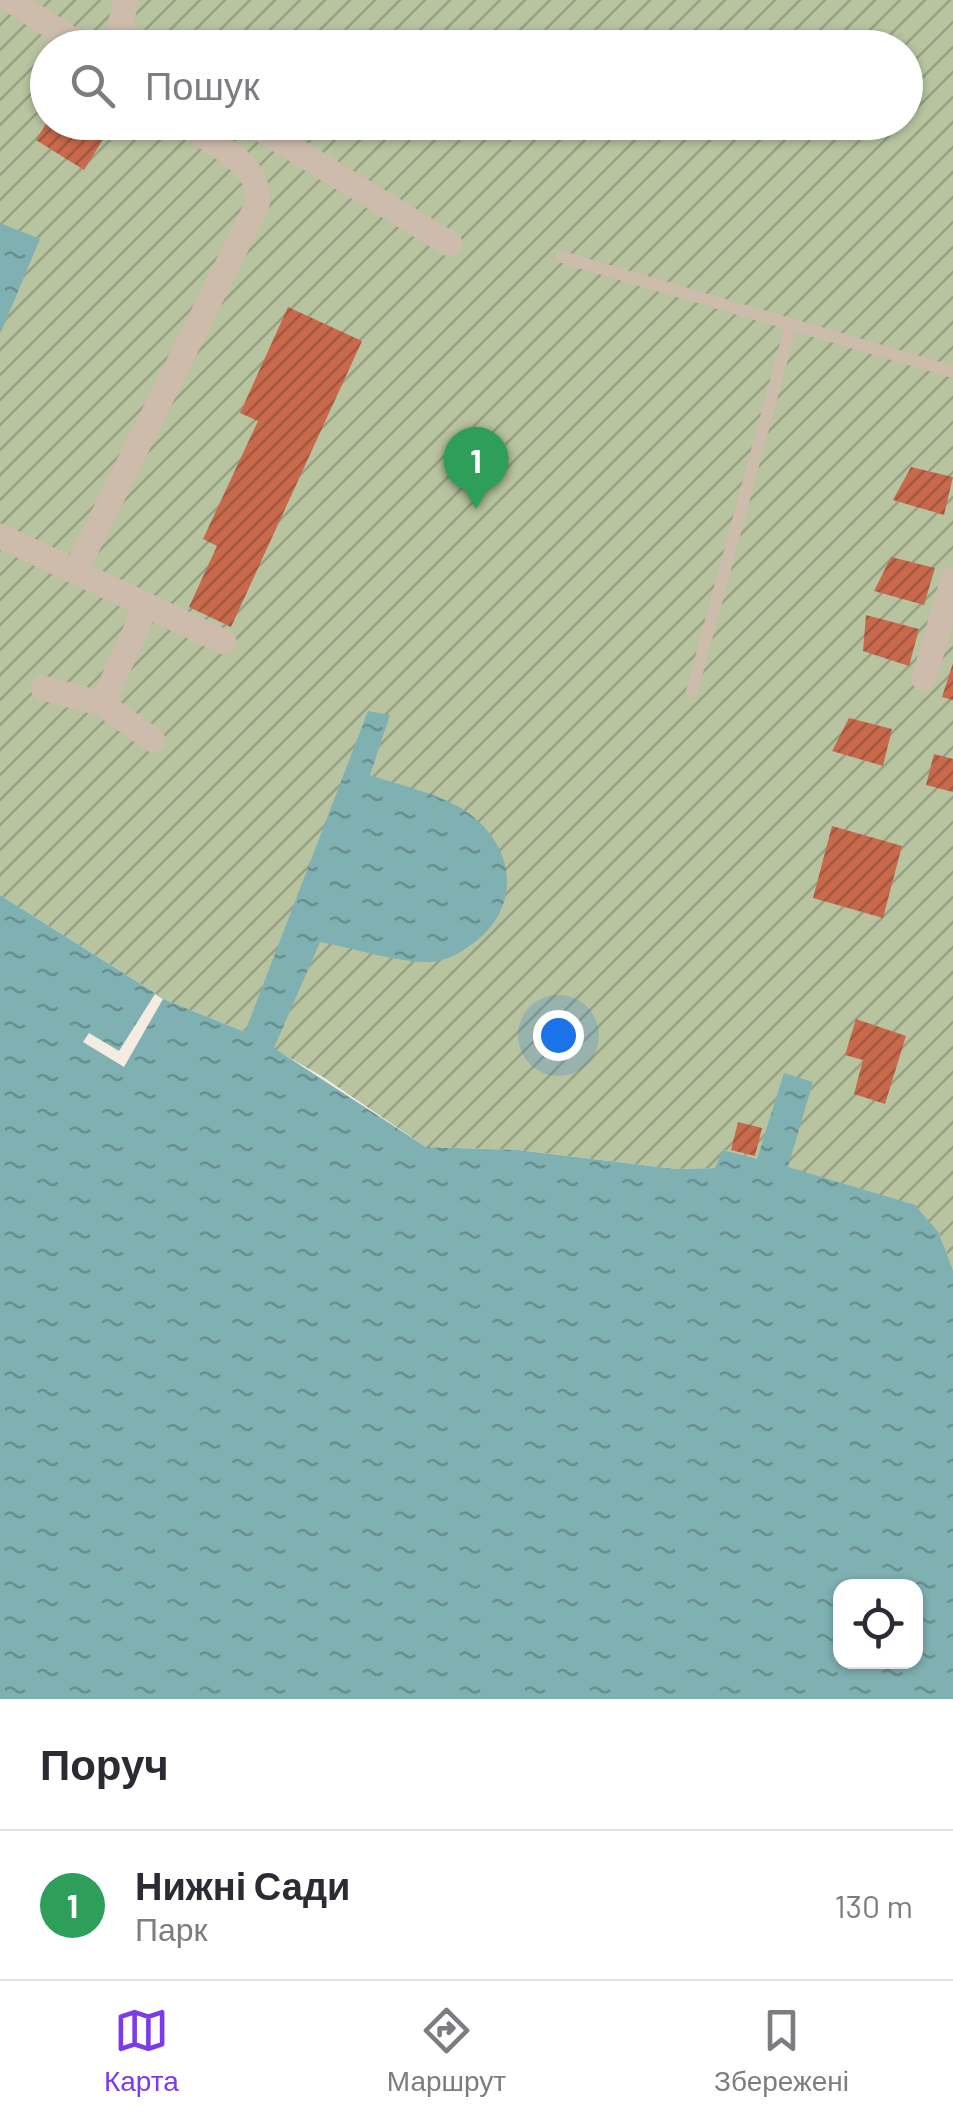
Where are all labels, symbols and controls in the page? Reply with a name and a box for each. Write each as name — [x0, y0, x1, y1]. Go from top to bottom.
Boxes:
search box — [30, 30, 923, 140]
icon: search — [65, 58, 120, 113]
text: Пошук — [145, 62, 260, 108]
pin: 1 — [444, 426, 508, 509]
your location — [533, 1010, 584, 1061]
map controls — [833, 1579, 923, 1669]
button: locate — [833, 1579, 923, 1669]
text: Поруч — [40, 1738, 169, 1788]
text: Нижні Сади — [135, 1862, 350, 1908]
text: 1 — [67, 1886, 78, 1924]
text: 130 m — [834, 1886, 913, 1924]
text: Парк — [135, 1909, 208, 1947]
tab: Карта — [104, 2003, 179, 2098]
tab: Маршрут — [387, 2003, 506, 2098]
tab: Збережені — [714, 2003, 849, 2098]

